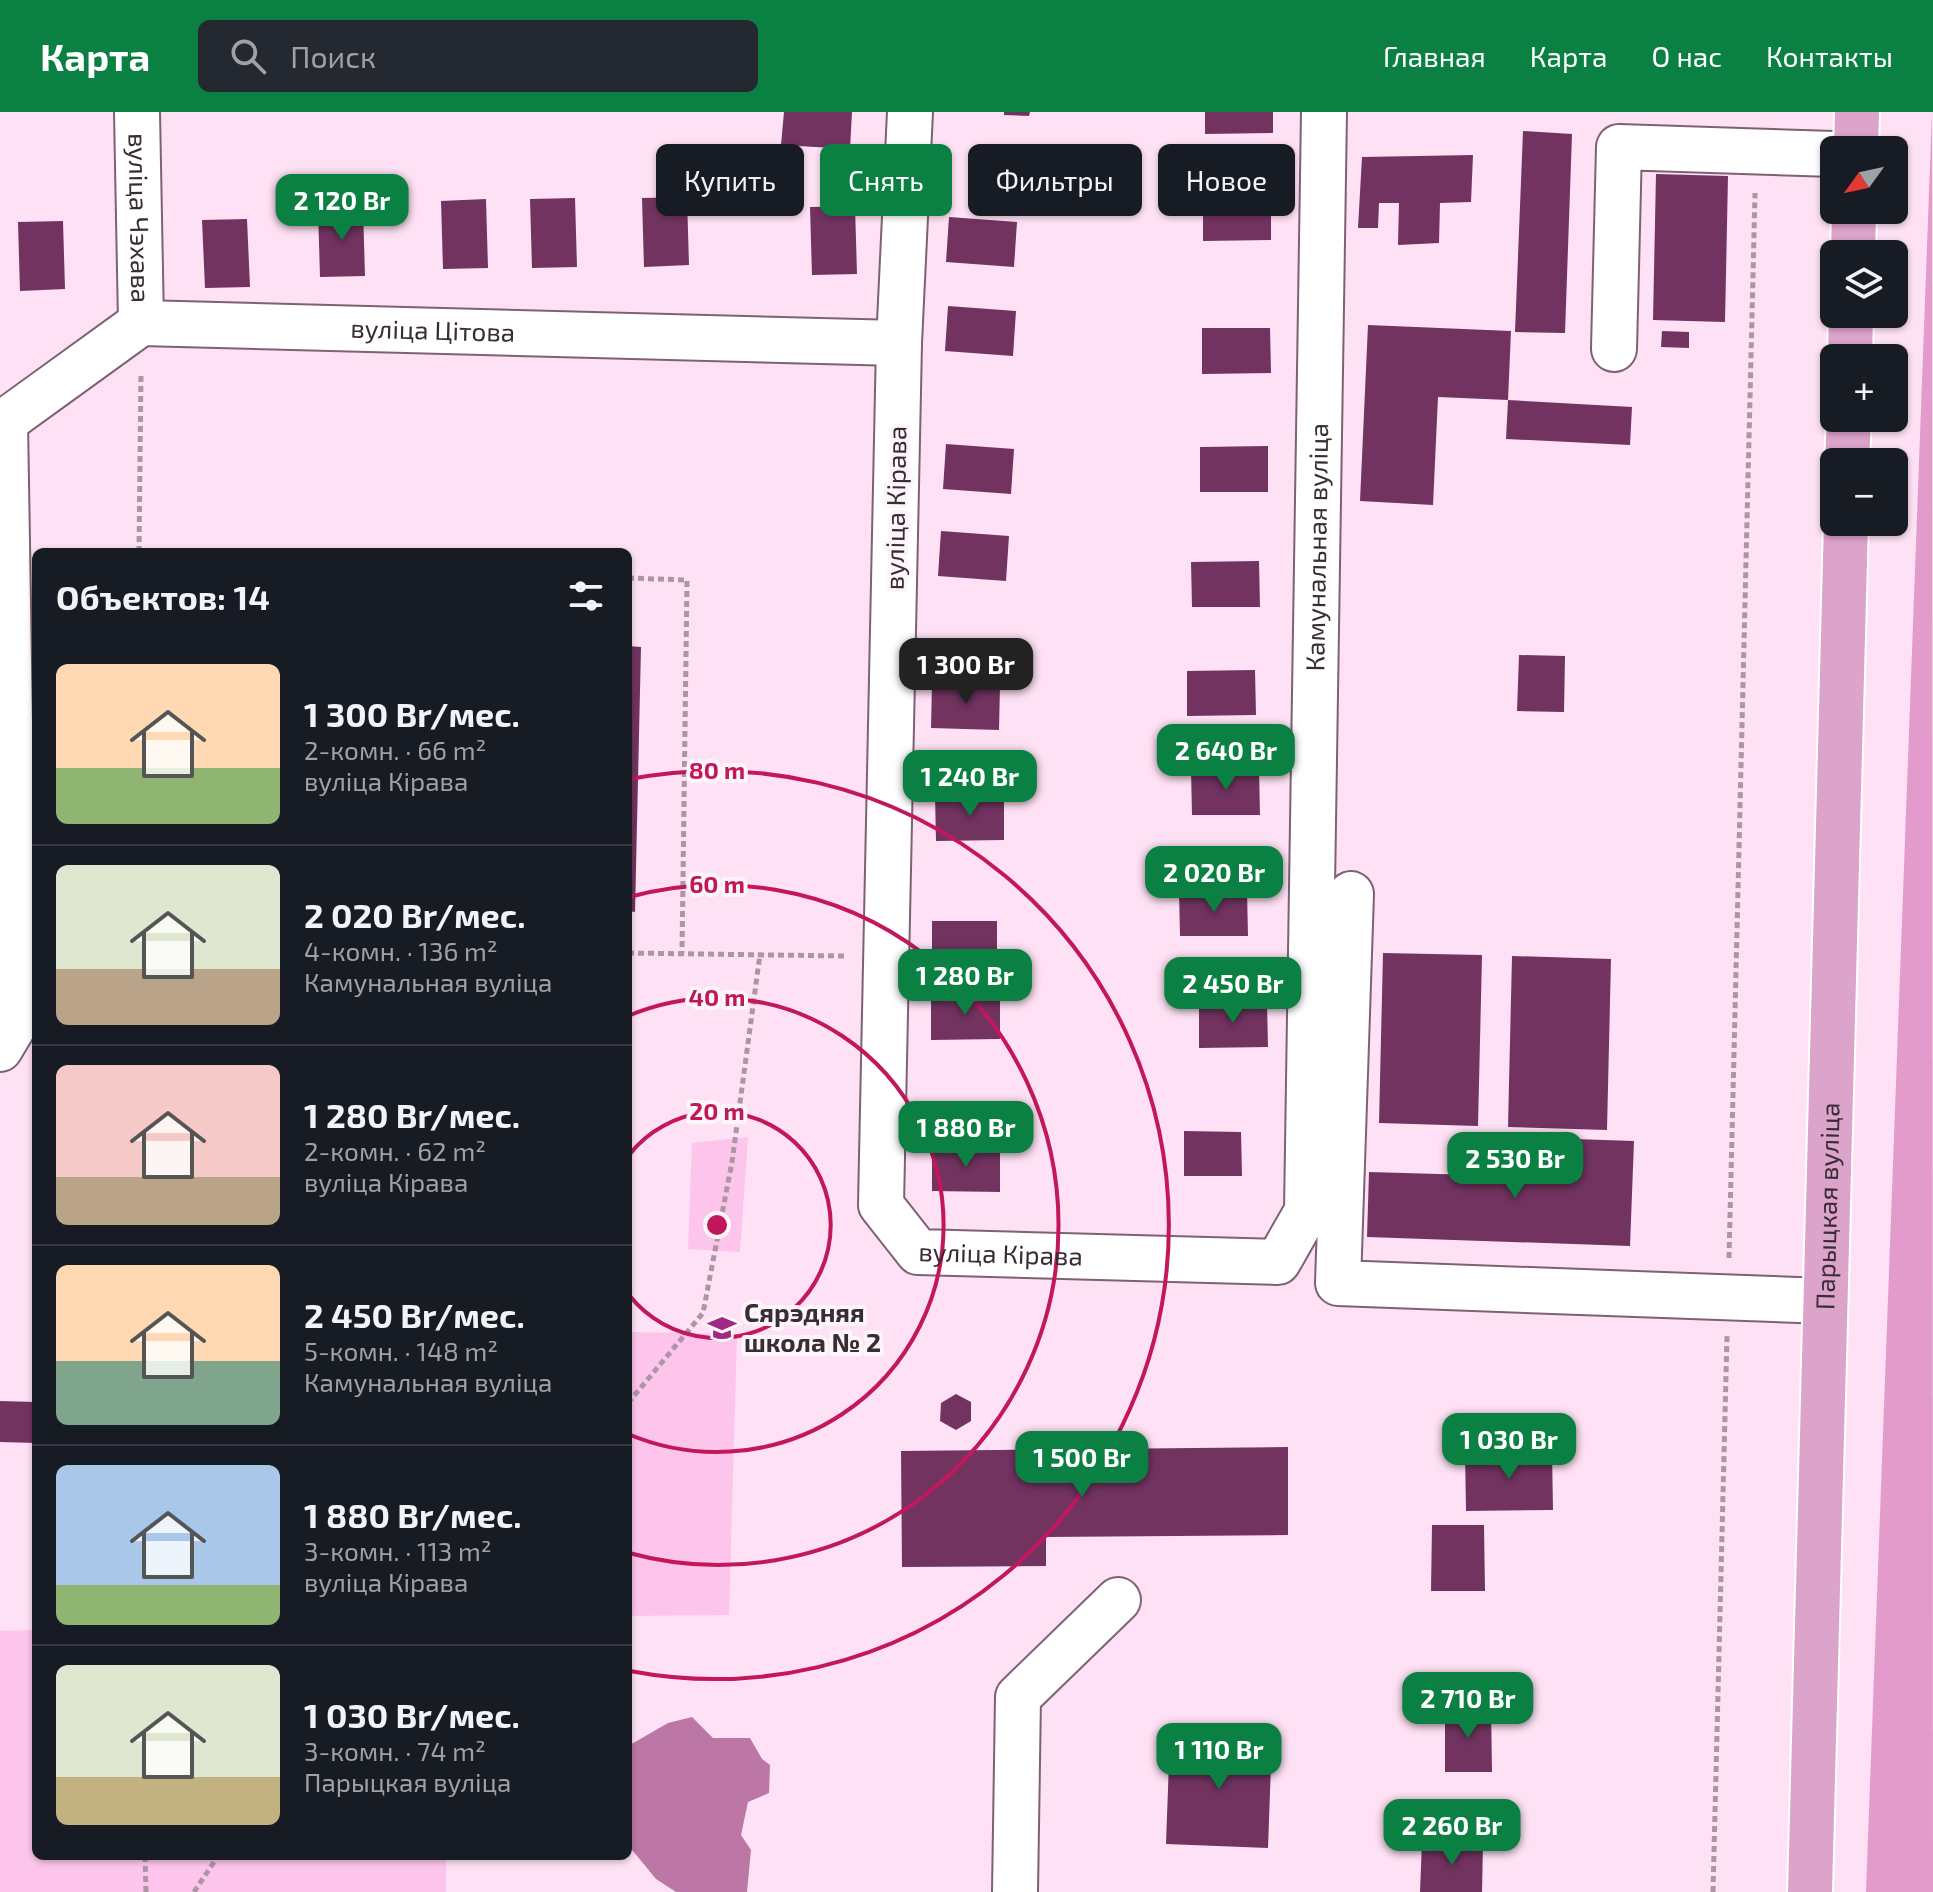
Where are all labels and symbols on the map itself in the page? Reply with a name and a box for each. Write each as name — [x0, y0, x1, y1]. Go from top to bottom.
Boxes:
street label: вуліца Чэхава — [123, 133, 158, 303]
north arrow — [1820, 136, 1908, 224]
pin: 2 120 Br — [259, 174, 425, 242]
street label: вуліца Цітова — [350, 312, 516, 347]
street label: Камунальная вуліца — [1298, 423, 1333, 672]
street label: вуліца Кірава — [878, 426, 912, 590]
pin: 1 300 Br — [883, 638, 1049, 706]
pin: 2 640 Br — [1143, 724, 1309, 792]
pin: 1 240 Br — [887, 750, 1053, 818]
text: 80 m — [689, 755, 745, 784]
pin: 2 020 Br — [1131, 846, 1297, 914]
text: 60 m — [689, 869, 745, 898]
pin: 1 280 Br — [882, 949, 1048, 1017]
pin: 2 450 Br — [1150, 957, 1316, 1025]
text: 40 m — [689, 982, 745, 1011]
text: 20 m — [689, 1096, 745, 1125]
pin: 1 880 Br — [883, 1101, 1049, 1169]
street label: Парыцкая вуліца — [1808, 1102, 1845, 1310]
pin: 2 530 Br — [1432, 1132, 1598, 1200]
centre of rings — [703, 1211, 731, 1239]
street label: вуліца Кірава — [918, 1235, 1083, 1271]
place label: Сярэдняя школа № 2 — [744, 1296, 881, 1357]
school or university icon: Сярэдняя школа № 2 — [707, 1313, 737, 1343]
pin: 1 030 Br — [1426, 1413, 1592, 1481]
pin: 1 500 Br — [999, 1431, 1165, 1499]
pin: 2 710 Br — [1385, 1672, 1551, 1740]
pin: 1 110 Br — [1136, 1723, 1302, 1791]
pin: 2 260 Br — [1369, 1799, 1535, 1867]

